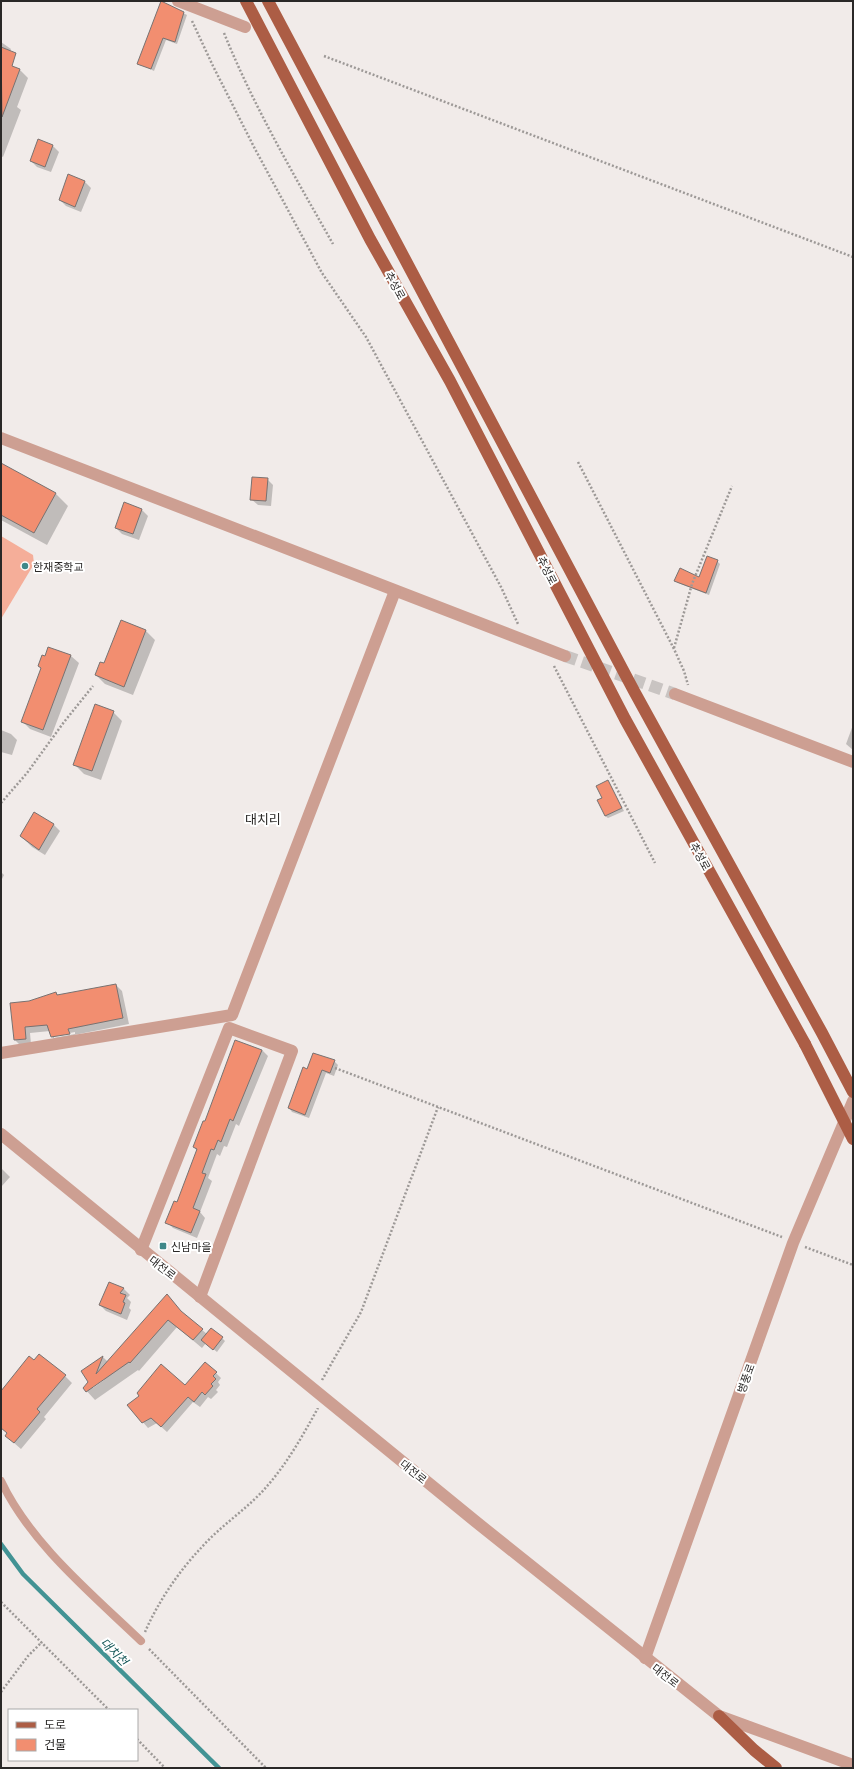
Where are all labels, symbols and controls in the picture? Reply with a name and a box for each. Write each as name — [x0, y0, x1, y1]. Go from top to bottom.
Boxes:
street label: 추성로 — [382, 268, 410, 302]
street label: 추성로 — [534, 553, 562, 587]
place label: 한재중학교 — [33, 558, 84, 574]
marker: 한재중학교 — [20, 561, 30, 571]
district label: 대치리 — [245, 809, 281, 828]
street label: 추성로 — [687, 839, 715, 873]
place label: 신남마을 — [171, 1238, 211, 1254]
marker: 신남마을 — [158, 1241, 168, 1251]
street label: 대전로 — [146, 1251, 180, 1283]
street label: 병풍로 — [732, 1361, 758, 1395]
street label: 대전로 — [397, 1455, 431, 1487]
water label: 대치천 — [97, 1633, 134, 1670]
street label: 대전로 — [649, 1659, 683, 1691]
legend — [8, 1709, 138, 1761]
text: 도로 — [44, 1715, 66, 1732]
text: 건물 — [44, 1735, 66, 1752]

